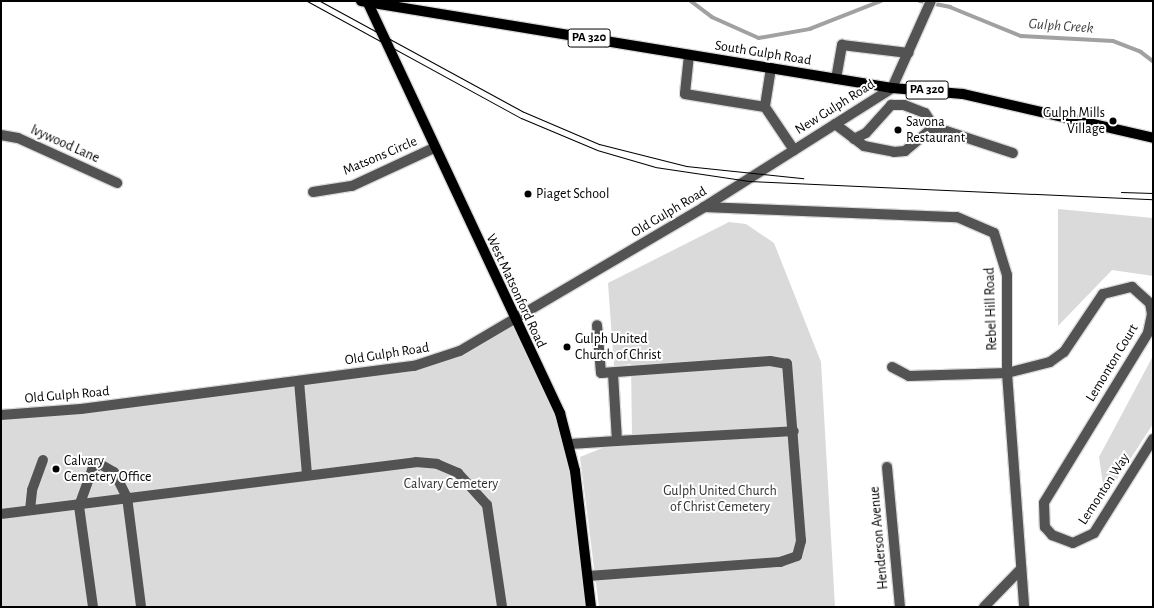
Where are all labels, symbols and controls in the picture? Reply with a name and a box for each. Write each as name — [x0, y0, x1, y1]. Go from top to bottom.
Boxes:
water label: Gulph Creek — [1028, 15, 1094, 37]
road number: PA 320 — [567, 27, 611, 49]
street label: South Gulph Road — [713, 37, 813, 69]
street label: New Gulph Road — [792, 76, 878, 138]
road number: PA 320 — [905, 79, 949, 101]
place label: Gulph Mills Village — [1043, 105, 1105, 138]
place label: Savona Restaurant — [906, 114, 965, 146]
marker: Gulph Mills Village — [1108, 116, 1118, 126]
street label: Ivywood Lane — [28, 121, 102, 167]
marker: Savona Restaurant — [893, 125, 903, 135]
street label: Matsons Circle — [340, 133, 420, 179]
street label: Old Gulph Road — [628, 183, 710, 241]
place label: Piaget School — [536, 186, 609, 202]
marker: Piaget School — [523, 189, 533, 199]
street label: West Matsonford Road — [482, 231, 550, 351]
street label: Rebel Hill Road — [981, 267, 1001, 351]
street label: Lemonton Court — [1082, 321, 1142, 405]
place label: Gulph United Church of Christ — [575, 331, 661, 364]
street label: Old Gulph Road — [344, 339, 430, 369]
marker: Gulph United Church of Christ — [562, 342, 572, 352]
street label: Old Gulph Road — [24, 383, 110, 407]
street label: Lemonton Way — [1075, 450, 1133, 528]
place label: Calvary Cemetery Office — [64, 453, 152, 486]
marker: Calvary Cemetery Office — [51, 464, 61, 474]
park label: Calvary Cemetery — [404, 476, 498, 492]
park label: Gulph United Church of Christ Cemetery — [663, 483, 777, 516]
street label: Henderson Avenue — [866, 486, 892, 590]

